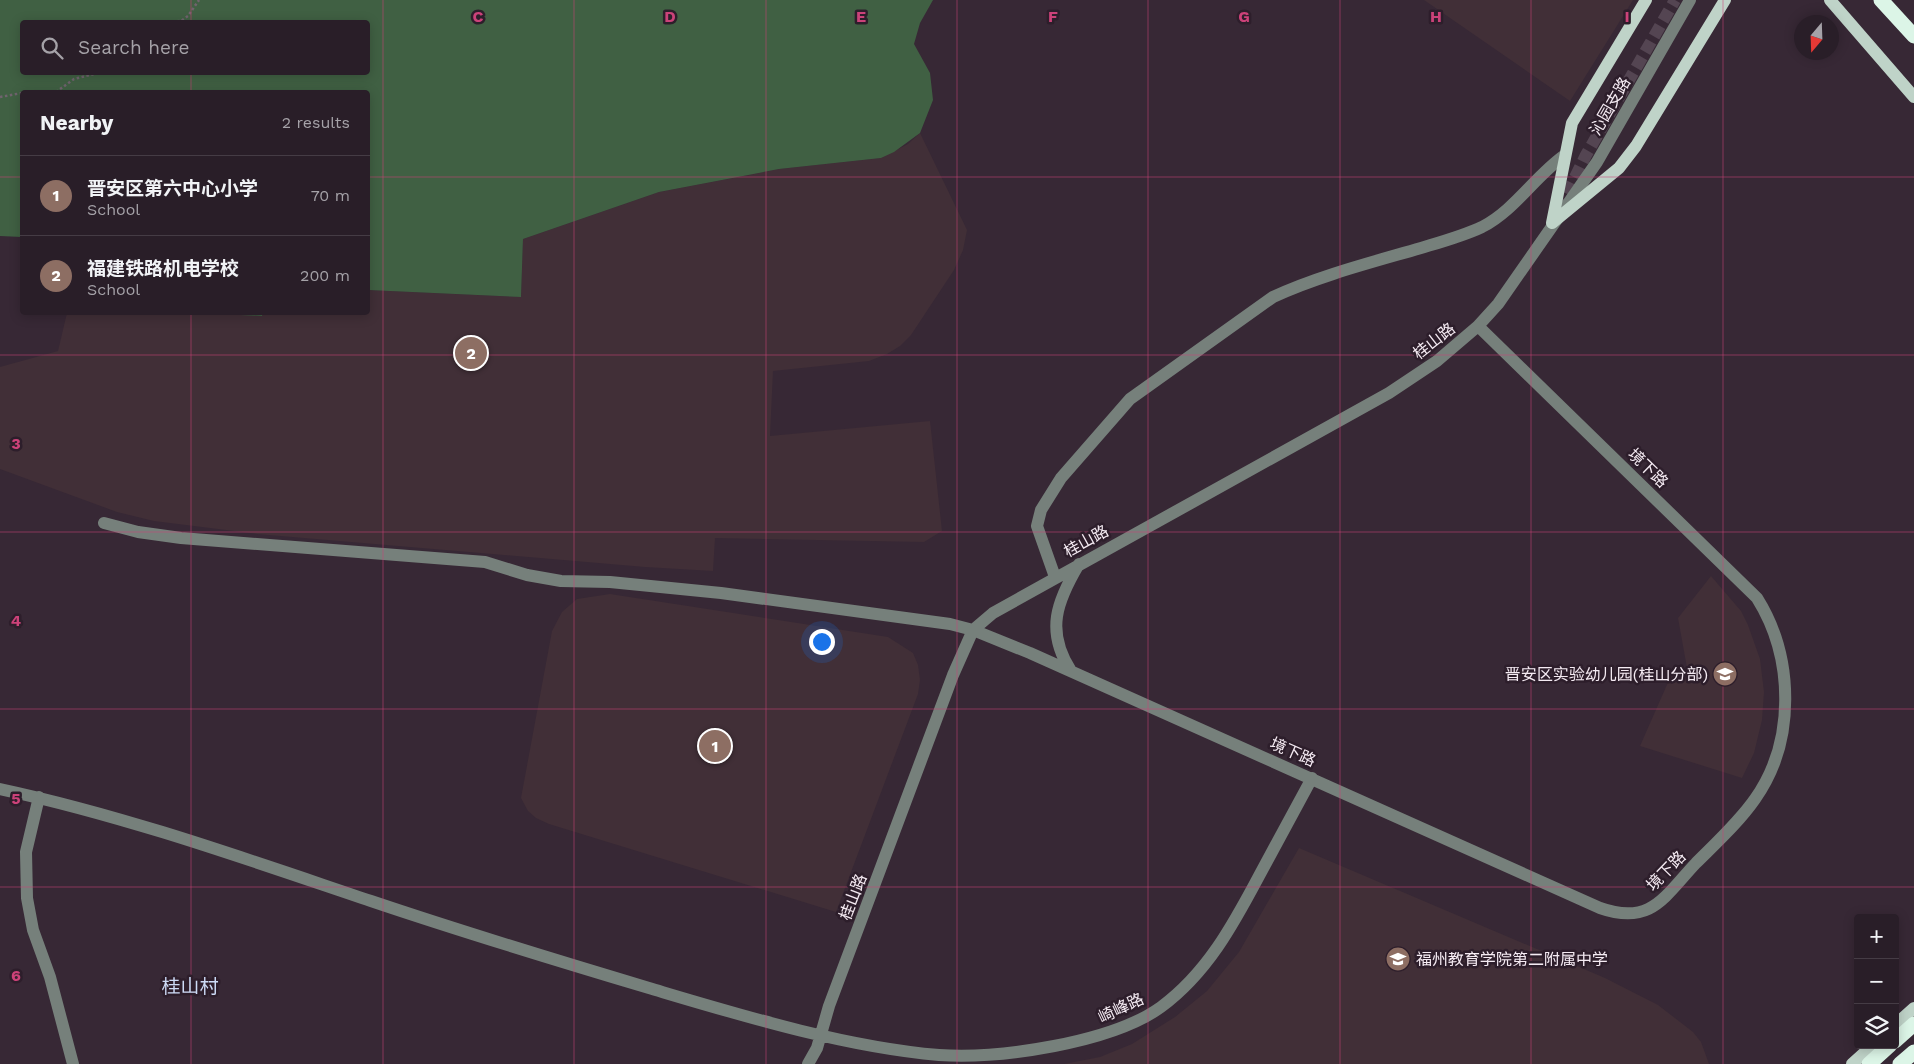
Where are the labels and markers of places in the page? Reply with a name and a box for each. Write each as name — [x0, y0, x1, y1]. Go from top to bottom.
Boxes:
pin: 2 — [455, 334, 487, 372]
school or university icon: 晋安区实验幼儿园(桂山分部) — [1712, 661, 1738, 687]
place label: 晋安区实验幼儿园(桂山分部) — [1505, 665, 1708, 684]
pin: 1 — [699, 727, 731, 765]
school or university icon: 福州教育学院第二附属中学 — [1385, 946, 1411, 972]
place label: 福州教育学院第二附属中学 — [1416, 950, 1608, 969]

